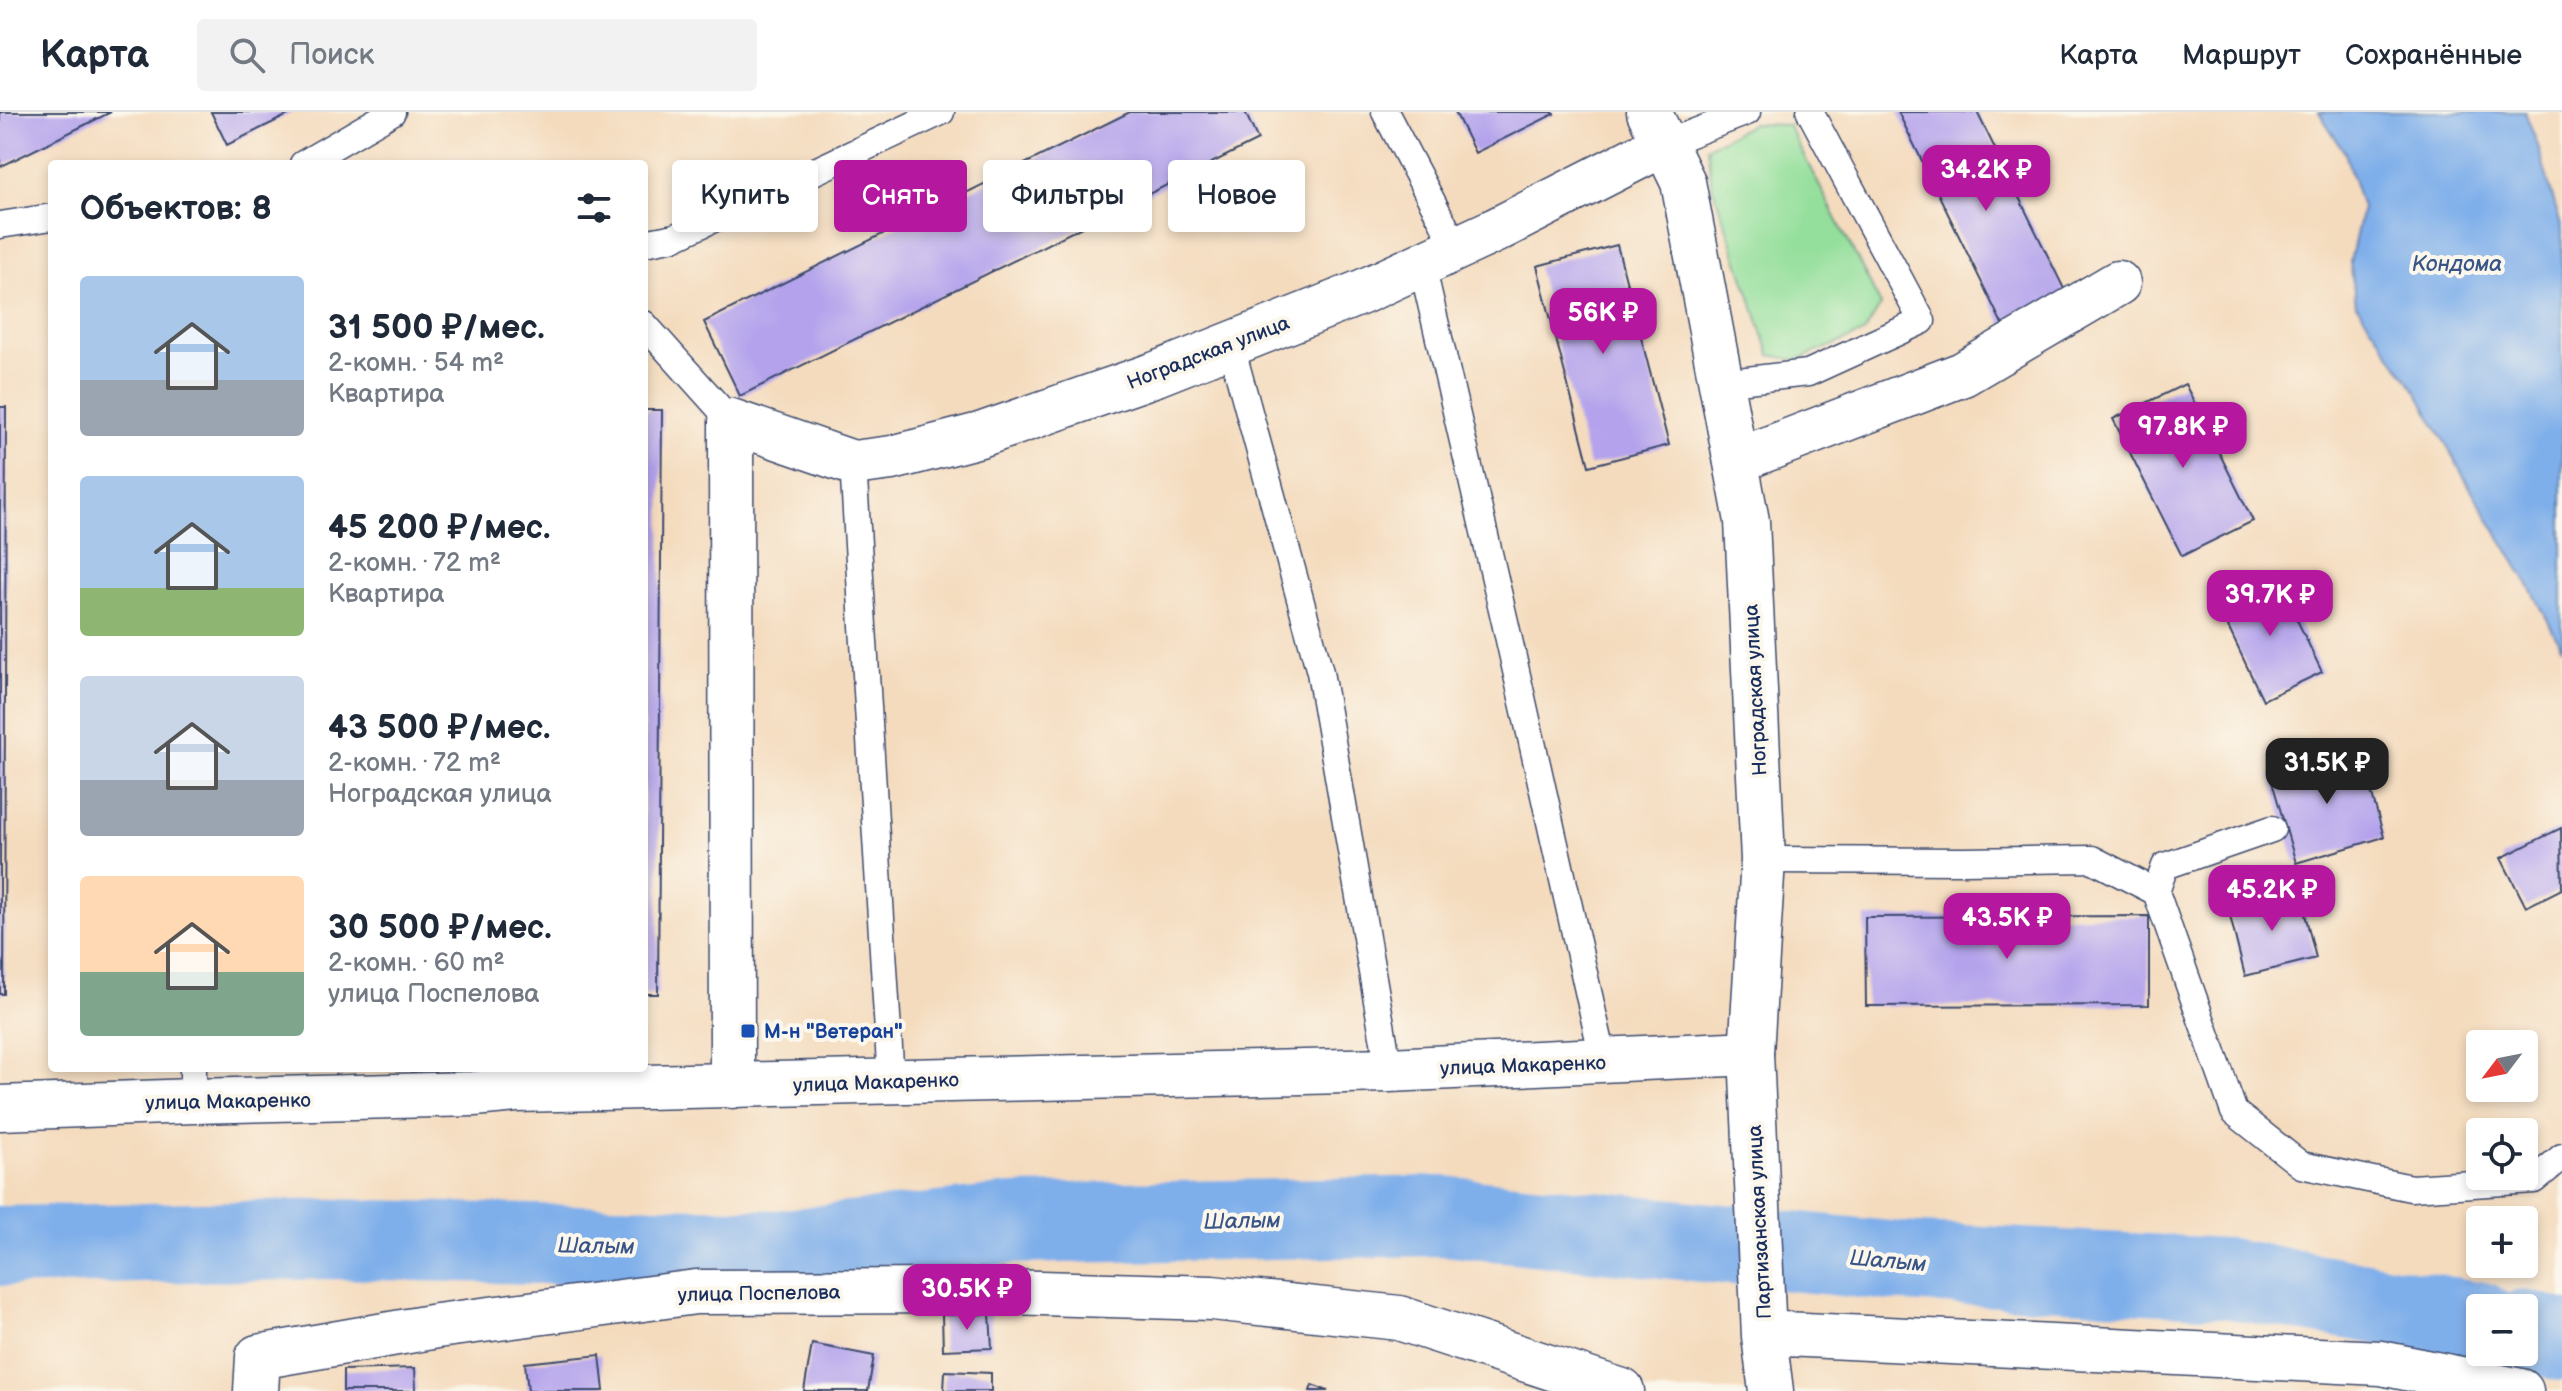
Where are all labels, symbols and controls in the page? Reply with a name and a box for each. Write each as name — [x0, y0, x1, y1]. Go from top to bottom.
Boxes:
search box — [197, 19, 757, 91]
text: Карта — [40, 33, 149, 78]
icon: search — [225, 33, 269, 77]
text: Поиск — [289, 37, 375, 73]
text: Карта — [2059, 39, 2138, 72]
text: Маршрут — [2182, 39, 2301, 72]
text: Сохранённые — [2345, 39, 2522, 72]
pin: 34.2K ₽ — [1912, 145, 2060, 213]
text: 34.2K ₽ — [1940, 155, 2032, 186]
chip: Купить — [672, 160, 818, 232]
chip: Снять — [834, 160, 967, 232]
chip: Фильтры — [983, 160, 1152, 232]
chip: Новое — [1168, 160, 1305, 232]
icon: filters — [572, 186, 616, 230]
text: Объектов: 8 — [80, 188, 272, 229]
water label: Кондома — [2412, 251, 2502, 278]
pin: 56K ₽ — [1547, 288, 1659, 356]
text: 56K ₽ — [1568, 298, 1638, 329]
text: 31 500 ₽/мес. — [328, 307, 545, 348]
icon: home — [144, 308, 240, 404]
street label: Ноградская улица — [1124, 311, 1293, 395]
text: 2-комн. · 54 m² — [328, 348, 504, 379]
text: Квартира — [328, 379, 445, 410]
pin: 97.8K ₽ — [2109, 402, 2257, 470]
text: 97.8K ₽ — [2138, 412, 2228, 443]
text: 45 200 ₽/мес. — [328, 507, 550, 548]
icon: home — [144, 508, 240, 604]
text: 2-комн. · 72 m² — [328, 548, 501, 579]
pin: 39.7K ₽ — [2196, 570, 2344, 638]
text: Квартира — [328, 579, 445, 610]
text: 39.7K ₽ — [2225, 580, 2315, 611]
street label: Ноградская улица — [1740, 603, 1772, 777]
text: 43 500 ₽/мес. — [328, 707, 551, 748]
icon: home — [144, 708, 240, 804]
pin: 31.5K ₽ — [2253, 738, 2401, 806]
text: 2-комн. · 72 m² — [328, 748, 501, 779]
text: 31.5K ₽ — [2284, 748, 2370, 779]
text: Ноградская улица — [328, 779, 552, 810]
pin: 45.2K ₽ — [2198, 865, 2346, 933]
text: 45.2K ₽ — [2226, 875, 2318, 906]
pin: 43.5K ₽ — [1933, 893, 2081, 961]
text: 43.5K ₽ — [1961, 903, 2053, 934]
text: 30 500 ₽/мес. — [328, 907, 552, 948]
icon: home — [144, 908, 240, 1004]
text: 2-комн. · 60 m² — [328, 948, 505, 979]
text: улица Поспелова — [328, 979, 540, 1010]
place label: М-н "Ветеран" — [764, 1020, 903, 1044]
marker: М-н "Ветеран" — [739, 1022, 757, 1040]
north arrow — [2466, 1030, 2538, 1102]
map controls — [2466, 1030, 2538, 1366]
street label: улица Макаренко — [1440, 1051, 1606, 1081]
street label: улица Макаренко — [793, 1068, 959, 1098]
street label: улица Макаренко — [145, 1089, 311, 1115]
button: locate — [2466, 1118, 2538, 1190]
street label: Партизанская улица — [1743, 1124, 1777, 1320]
button: + — [2466, 1206, 2538, 1278]
water label: Шалым — [1203, 1207, 1281, 1236]
water label: Шалым — [557, 1232, 635, 1261]
water label: Шалым — [1848, 1245, 1927, 1278]
pin: 30.5K ₽ — [893, 1264, 1041, 1332]
text: 30.5K ₽ — [921, 1274, 1013, 1305]
street label: улица Поспелова — [677, 1281, 841, 1307]
button: − — [2466, 1294, 2538, 1366]

